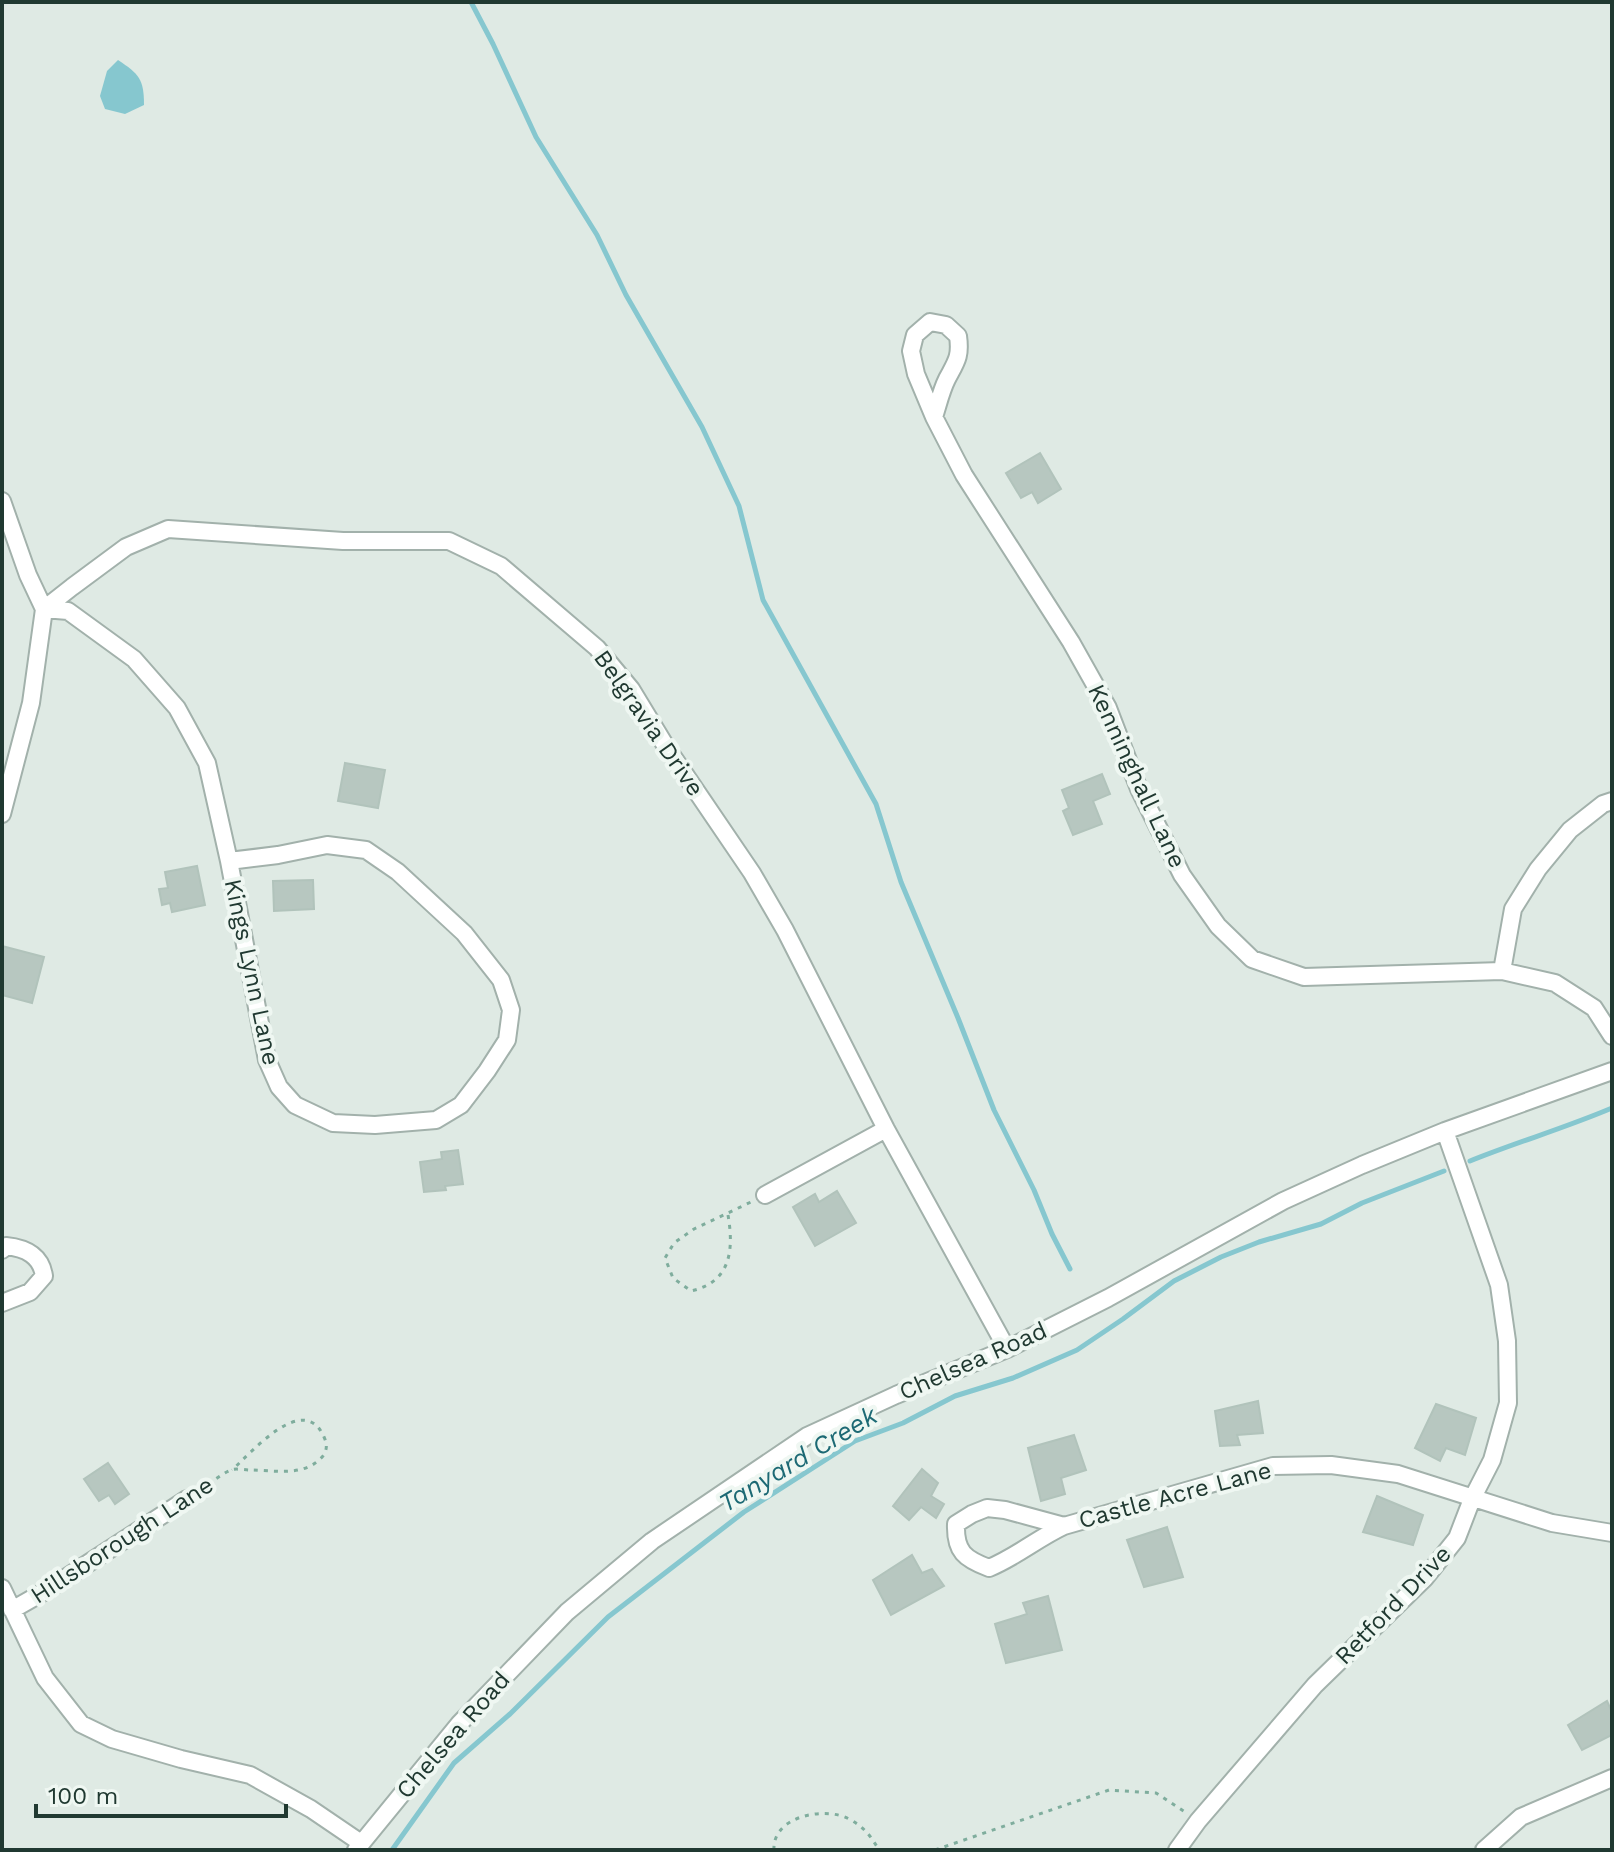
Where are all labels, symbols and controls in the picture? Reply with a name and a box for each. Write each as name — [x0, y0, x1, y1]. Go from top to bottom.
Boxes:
street label: Belgravia Drive — [588, 645, 710, 801]
street label: Kenninghall Lane — [1082, 680, 1192, 872]
street label: Kings Lynn Lane — [219, 876, 285, 1068]
street label: Chelsea Road — [895, 1316, 1051, 1406]
water label: Tanyard Creek — [713, 1400, 883, 1518]
street label: Castle Acre Lane — [1076, 1456, 1274, 1534]
street label: Hillsborough Lane — [26, 1471, 218, 1609]
street label: Retford Drive — [1329, 1540, 1457, 1670]
street label: Chelsea Road — [390, 1666, 516, 1804]
scale bar — [36, 1768, 286, 1818]
text: 100 m — [48, 1782, 118, 1810]

